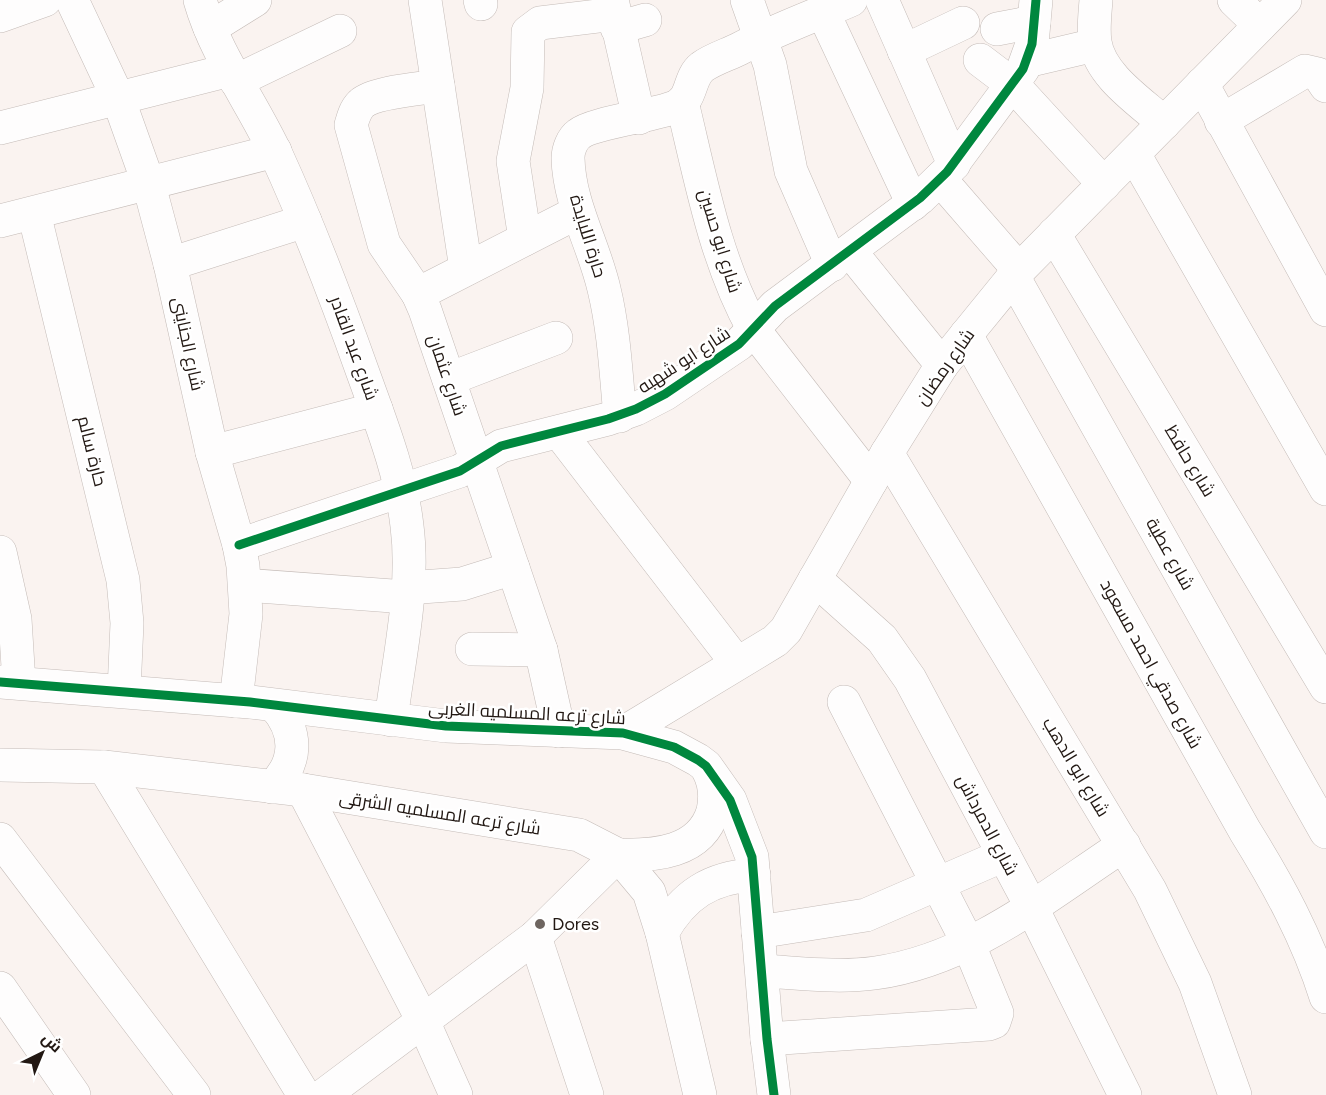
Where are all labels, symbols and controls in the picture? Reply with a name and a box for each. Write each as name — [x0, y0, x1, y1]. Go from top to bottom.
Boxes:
street label: شارع ابو حسين — [693, 187, 746, 296]
street label: حارة اللبايدة — [565, 192, 611, 280]
street label: شارع عبد القادر — [324, 292, 383, 403]
street label: شارع الجناينى — [166, 295, 209, 393]
street label: شارع ابو شهبه — [633, 322, 735, 399]
street label: شارع رمضان — [911, 325, 980, 410]
street label: شارع عثمان — [422, 331, 471, 419]
street label: حارة سالم — [72, 413, 111, 489]
street label: شارع حافظ — [1159, 421, 1220, 501]
street label: شارع عطية — [1140, 514, 1199, 594]
street label: شارع صدقي احمد مسعود — [1093, 576, 1207, 754]
street label: شارع ترعه المسلميه الغربى — [428, 697, 626, 730]
street label: شارع ابو الدهب — [1037, 713, 1114, 821]
street label: شارع الدمرداش — [950, 771, 1023, 880]
street label: شارع ترعه المسلميه الشرقى — [337, 786, 542, 841]
place label: Dores — [552, 913, 599, 935]
marker: Dores — [533, 917, 547, 931]
north arrow — [12, 1023, 72, 1083]
text: ش — [38, 1028, 66, 1056]

